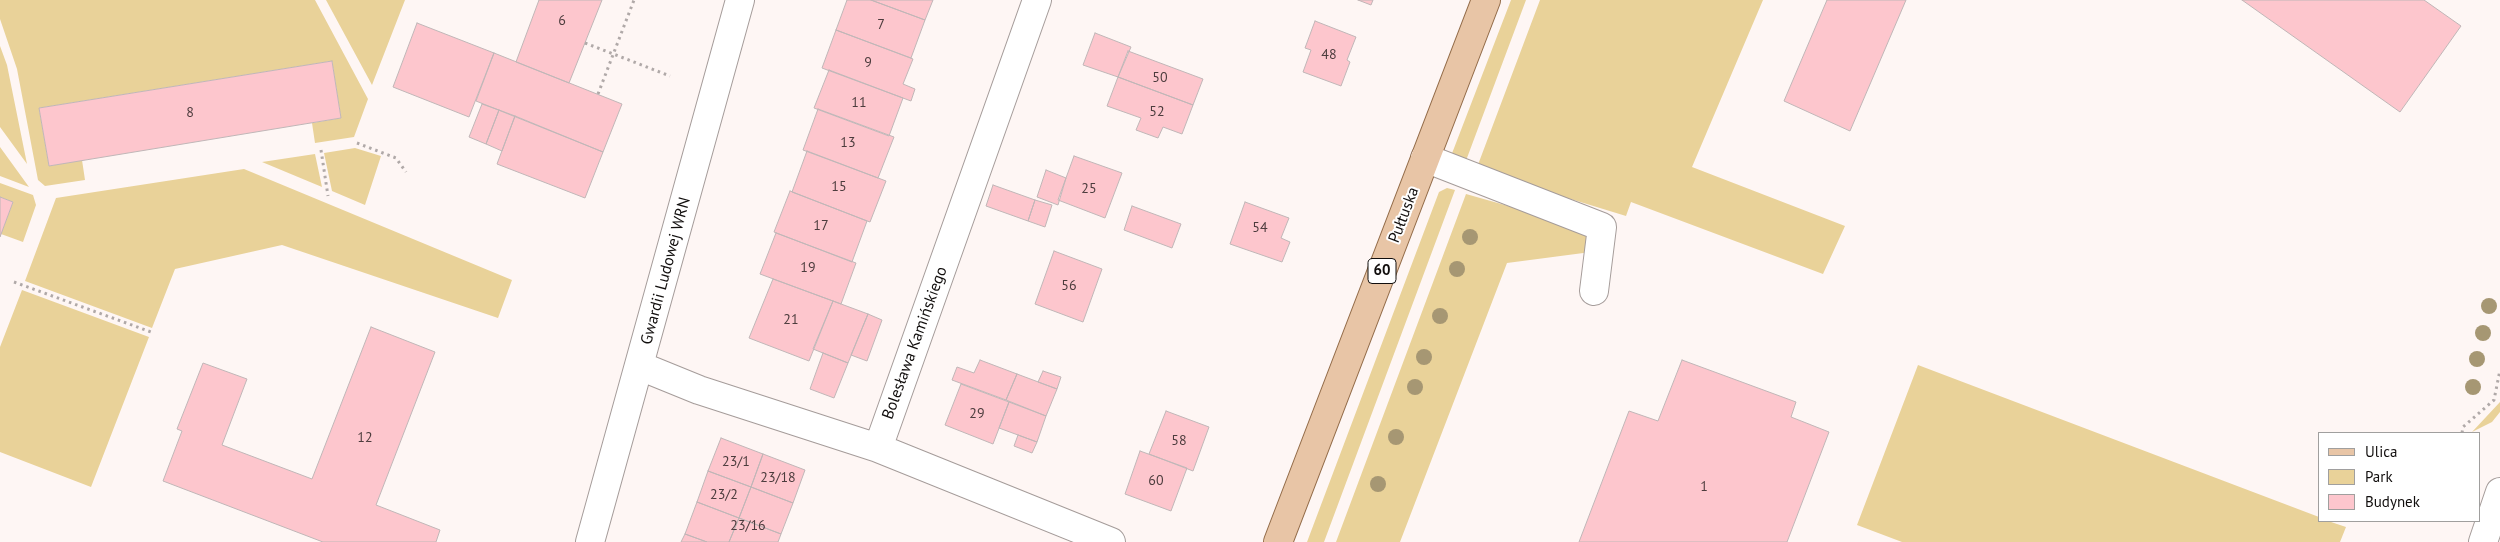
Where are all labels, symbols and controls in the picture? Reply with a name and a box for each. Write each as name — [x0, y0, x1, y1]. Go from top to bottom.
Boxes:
house number: 6 — [558, 13, 566, 29]
house number: 7 — [877, 17, 885, 33]
house number: 48 — [1321, 47, 1337, 63]
house number: 9 — [864, 55, 872, 71]
house number: 50 — [1152, 70, 1168, 86]
house number: 11 — [851, 95, 867, 111]
house number: 52 — [1149, 104, 1165, 120]
house number: 8 — [186, 105, 194, 121]
house number: 13 — [840, 135, 856, 151]
house number: 15 — [831, 179, 847, 195]
house number: 25 — [1081, 181, 1097, 197]
street label: Pułtuska — [1385, 184, 1423, 246]
street label: Gwardii Ludowej WRN — [637, 195, 695, 347]
house number: 17 — [813, 218, 829, 234]
house number: 54 — [1252, 220, 1268, 236]
road number: 60 — [1368, 258, 1396, 284]
house number: 19 — [800, 260, 816, 276]
street label: Bolesława Kamińskiego — [878, 264, 952, 422]
house number: 56 — [1061, 278, 1077, 294]
house number: 21 — [783, 312, 799, 328]
house number: 29 — [969, 406, 985, 422]
house number: 12 — [357, 430, 373, 446]
legend — [2318, 432, 2480, 522]
house number: 58 — [1171, 433, 1187, 449]
text: Ulica — [2365, 442, 2397, 461]
house number: 23/1 — [722, 454, 750, 470]
text: Park — [2365, 467, 2393, 486]
house number: 23/18 — [760, 470, 796, 486]
house number: 60 — [1148, 473, 1164, 489]
house number: 1 — [1700, 479, 1708, 495]
house number: 23/2 — [710, 487, 738, 503]
text: Budynek — [2365, 492, 2420, 511]
house number: 23/16 — [730, 518, 766, 534]

